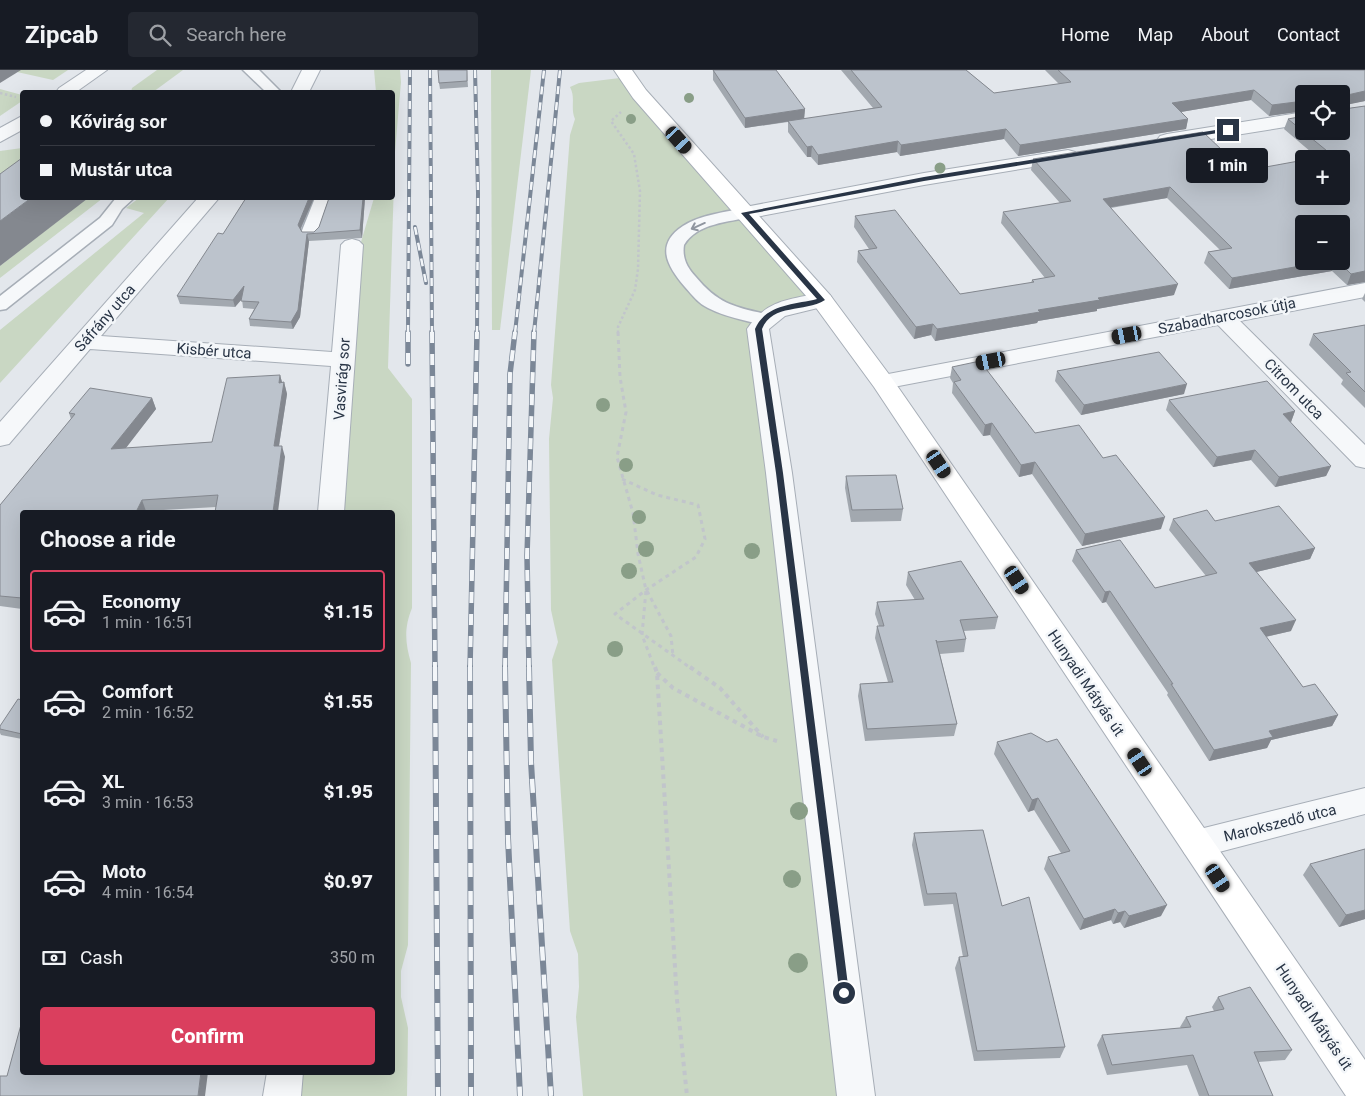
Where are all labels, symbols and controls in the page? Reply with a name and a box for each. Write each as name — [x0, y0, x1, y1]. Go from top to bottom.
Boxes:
search box — [128, 12, 478, 57]
text: Zipcab — [25, 21, 98, 49]
icon: search — [146, 21, 174, 49]
text: Search here — [186, 23, 286, 46]
text: Home — [1061, 24, 1110, 45]
text: Map — [1138, 24, 1173, 45]
text: About — [1201, 24, 1249, 45]
text: Contact — [1277, 24, 1340, 45]
map controls — [1295, 85, 1350, 270]
button: locate — [1295, 85, 1350, 140]
text: Kővirág sor — [70, 110, 167, 133]
route end — [1217, 119, 1239, 141]
car — [663, 124, 694, 156]
callout: 1 min — [1187, 148, 1269, 182]
button: + — [1295, 150, 1350, 205]
text: 1 min — [1207, 156, 1247, 175]
text: Mustár utca — [70, 158, 172, 181]
button: − — [1295, 215, 1350, 270]
one-way arrow — [691, 221, 706, 231]
street label: Sáfrány utca — [71, 281, 139, 355]
street label: Szabadharcosok útja — [1157, 294, 1297, 338]
car — [1110, 325, 1143, 345]
street label: Vasvirág sor — [330, 337, 354, 421]
street label: Kisbér utca — [176, 339, 252, 363]
car — [974, 351, 1007, 371]
street label: Citrom utca — [1260, 355, 1328, 423]
car — [924, 447, 953, 481]
text: Choose a ride — [40, 527, 176, 552]
car — [1002, 563, 1031, 597]
icon: car — [42, 589, 87, 634]
text: Economy — [102, 590, 181, 613]
text: $1.15 — [324, 600, 373, 623]
text: 1 min · 16:51 — [102, 613, 194, 632]
street label: Hunyadi Mátyás út — [1044, 626, 1128, 740]
icon: car — [42, 679, 87, 724]
text: Comfort — [102, 680, 173, 703]
text: $1.55 — [324, 690, 373, 713]
text: 2 min · 16:52 — [102, 703, 194, 722]
car — [1125, 745, 1154, 779]
icon: car — [42, 769, 87, 814]
text: XL — [102, 770, 124, 793]
text: $1.95 — [324, 780, 373, 803]
text: 3 min · 16:53 — [102, 793, 194, 812]
street label: Marokszedő utca — [1222, 800, 1338, 846]
icon: car — [42, 859, 87, 904]
text: Moto — [102, 860, 146, 883]
car — [1203, 861, 1232, 895]
text: $0.97 — [324, 870, 373, 893]
text: 4 min · 16:54 — [102, 883, 194, 902]
icon: cash — [40, 944, 68, 972]
text: Cash — [80, 946, 123, 969]
text: 350 m — [330, 948, 375, 967]
street label: Hunyadi Mátyás út — [1272, 960, 1356, 1074]
route start — [833, 982, 855, 1004]
button: Confirm — [40, 1007, 375, 1065]

